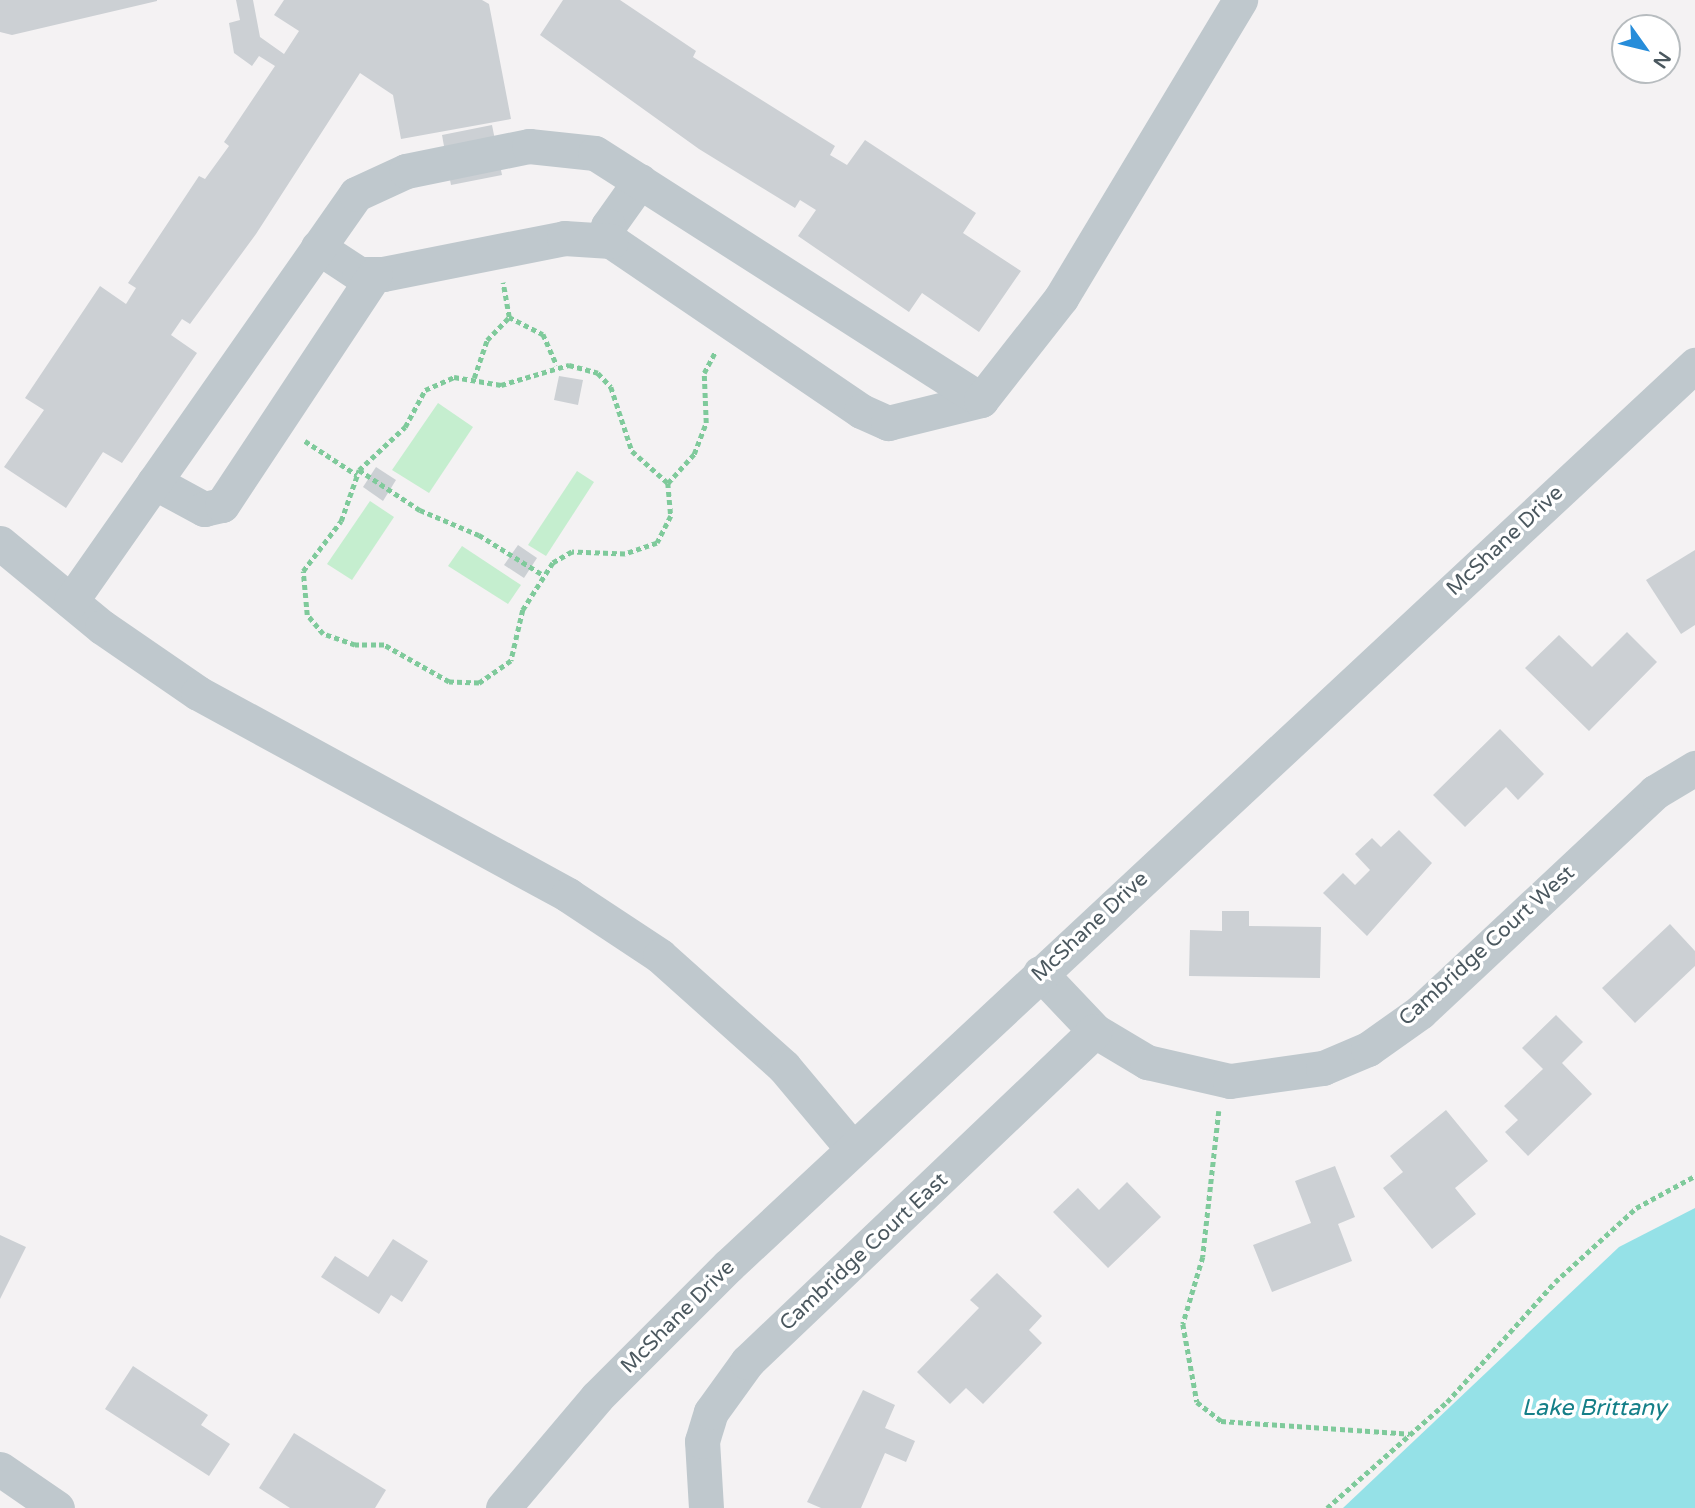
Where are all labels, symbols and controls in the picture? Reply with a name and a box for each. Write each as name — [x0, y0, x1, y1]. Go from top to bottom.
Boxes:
north arrow — [1611, 14, 1681, 84]
text: N — [1648, 47, 1675, 72]
street label: McShane Drive — [1441, 481, 1569, 601]
street label: Cambridge Court West — [1394, 860, 1580, 1032]
street label: McShane Drive — [1026, 867, 1154, 987]
street label: Cambridge Court East — [775, 1168, 953, 1336]
street label: McShane Drive — [616, 1255, 740, 1379]
water label: Lake Brittany — [1522, 1394, 1666, 1422]

